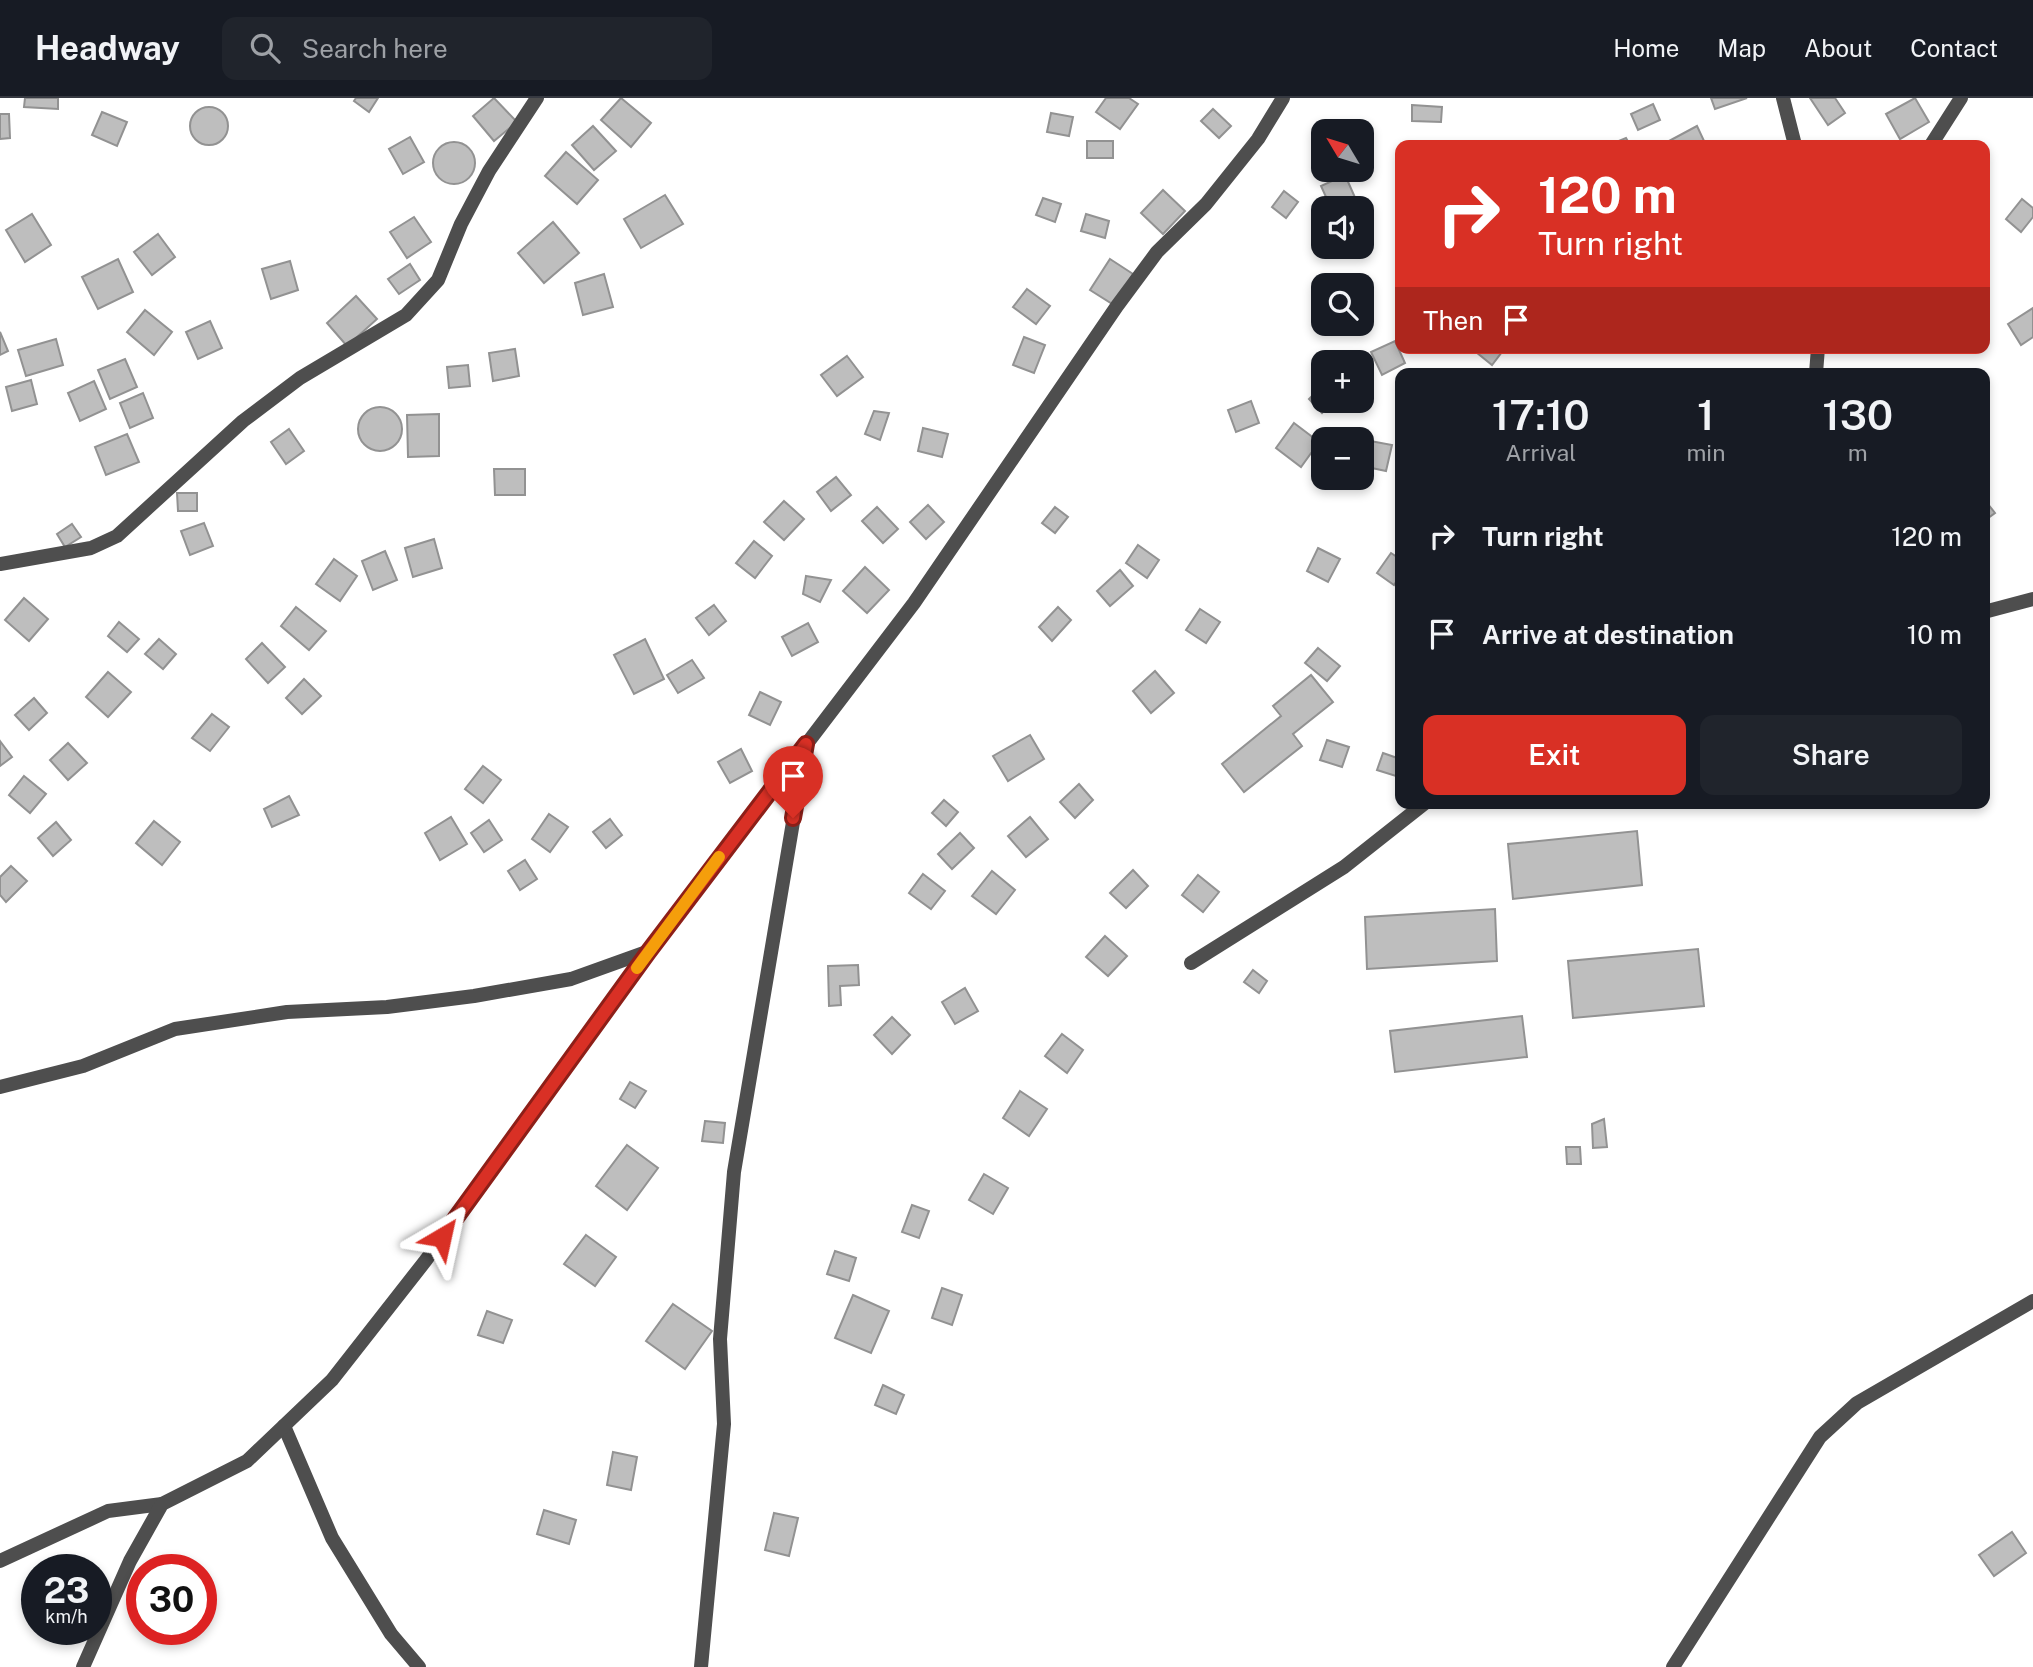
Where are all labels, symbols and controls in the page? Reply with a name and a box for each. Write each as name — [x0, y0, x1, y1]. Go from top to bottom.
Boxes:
search box — [222, 17, 712, 80]
text: Headway — [35, 29, 180, 67]
icon: search — [246, 29, 284, 67]
text: Search here — [302, 33, 448, 64]
text: Home — [1613, 34, 1679, 62]
text: Map — [1717, 34, 1766, 62]
text: About — [1804, 34, 1872, 62]
text: Contact — [1910, 34, 1998, 62]
north arrow — [1311, 119, 1374, 182]
map controls — [1311, 119, 1374, 490]
text: 120 m — [1538, 166, 1677, 224]
icon: right — [1423, 168, 1514, 259]
button: sound — [1311, 196, 1374, 259]
text: Turn right — [1538, 225, 1683, 262]
button: search — [1311, 273, 1374, 336]
icon: arrive — [1497, 301, 1535, 339]
text: Then — [1423, 305, 1483, 336]
button: + — [1311, 350, 1374, 413]
text: 17:10 — [1492, 390, 1590, 439]
text: 1 — [1697, 390, 1715, 439]
text: 130 — [1822, 390, 1893, 439]
button: − — [1311, 427, 1374, 490]
text: Arrival — [1505, 439, 1576, 466]
text: min — [1686, 439, 1725, 466]
text: m — [1848, 439, 1868, 466]
icon: right — [1423, 517, 1461, 555]
text: Turn right — [1482, 521, 1604, 552]
text: 120 m — [1891, 521, 1962, 552]
icon: arrive — [1423, 615, 1461, 653]
text: Arrive at destination — [1482, 619, 1734, 650]
text: 10 m — [1907, 619, 1962, 650]
button: Exit — [1423, 715, 1686, 795]
button: Share — [1700, 715, 1962, 795]
pin — [763, 746, 823, 818]
icon: arrive — [774, 757, 812, 795]
position arrow — [405, 1200, 479, 1274]
speed limit sign: 30 — [126, 1554, 217, 1645]
text: 23 — [44, 1570, 89, 1611]
text: km/h — [45, 1606, 88, 1627]

